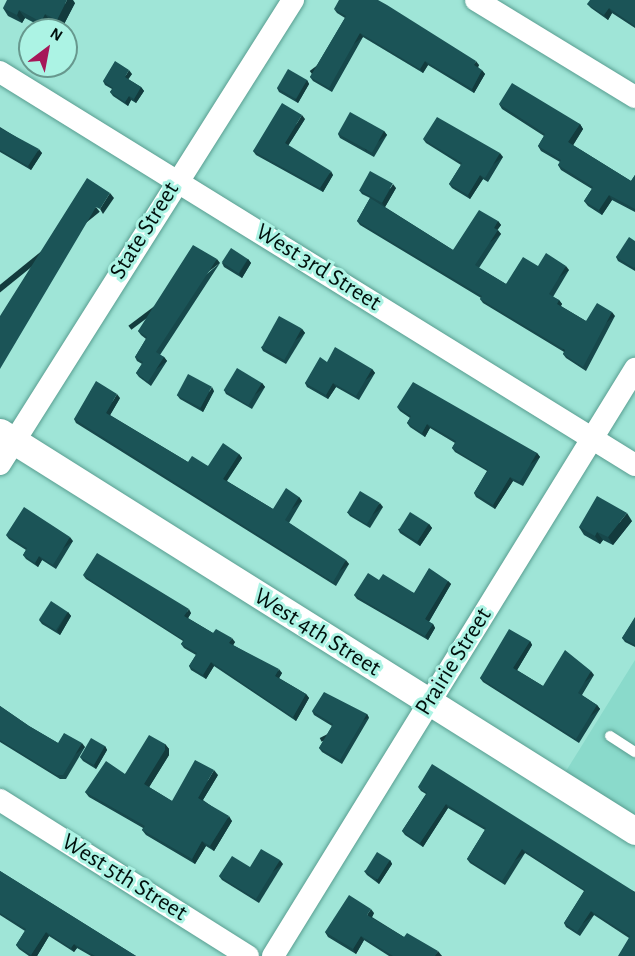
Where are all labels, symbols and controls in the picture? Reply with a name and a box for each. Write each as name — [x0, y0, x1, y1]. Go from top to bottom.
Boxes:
north arrow — [18, 18, 78, 78]
text: N — [48, 25, 65, 44]
street label: State Street — [104, 177, 186, 285]
street label: West 3rd Street — [250, 218, 386, 318]
street label: West 4th Street — [248, 583, 386, 683]
street label: Prairie Street — [410, 603, 498, 721]
street label: West 5th Street — [56, 828, 192, 928]

